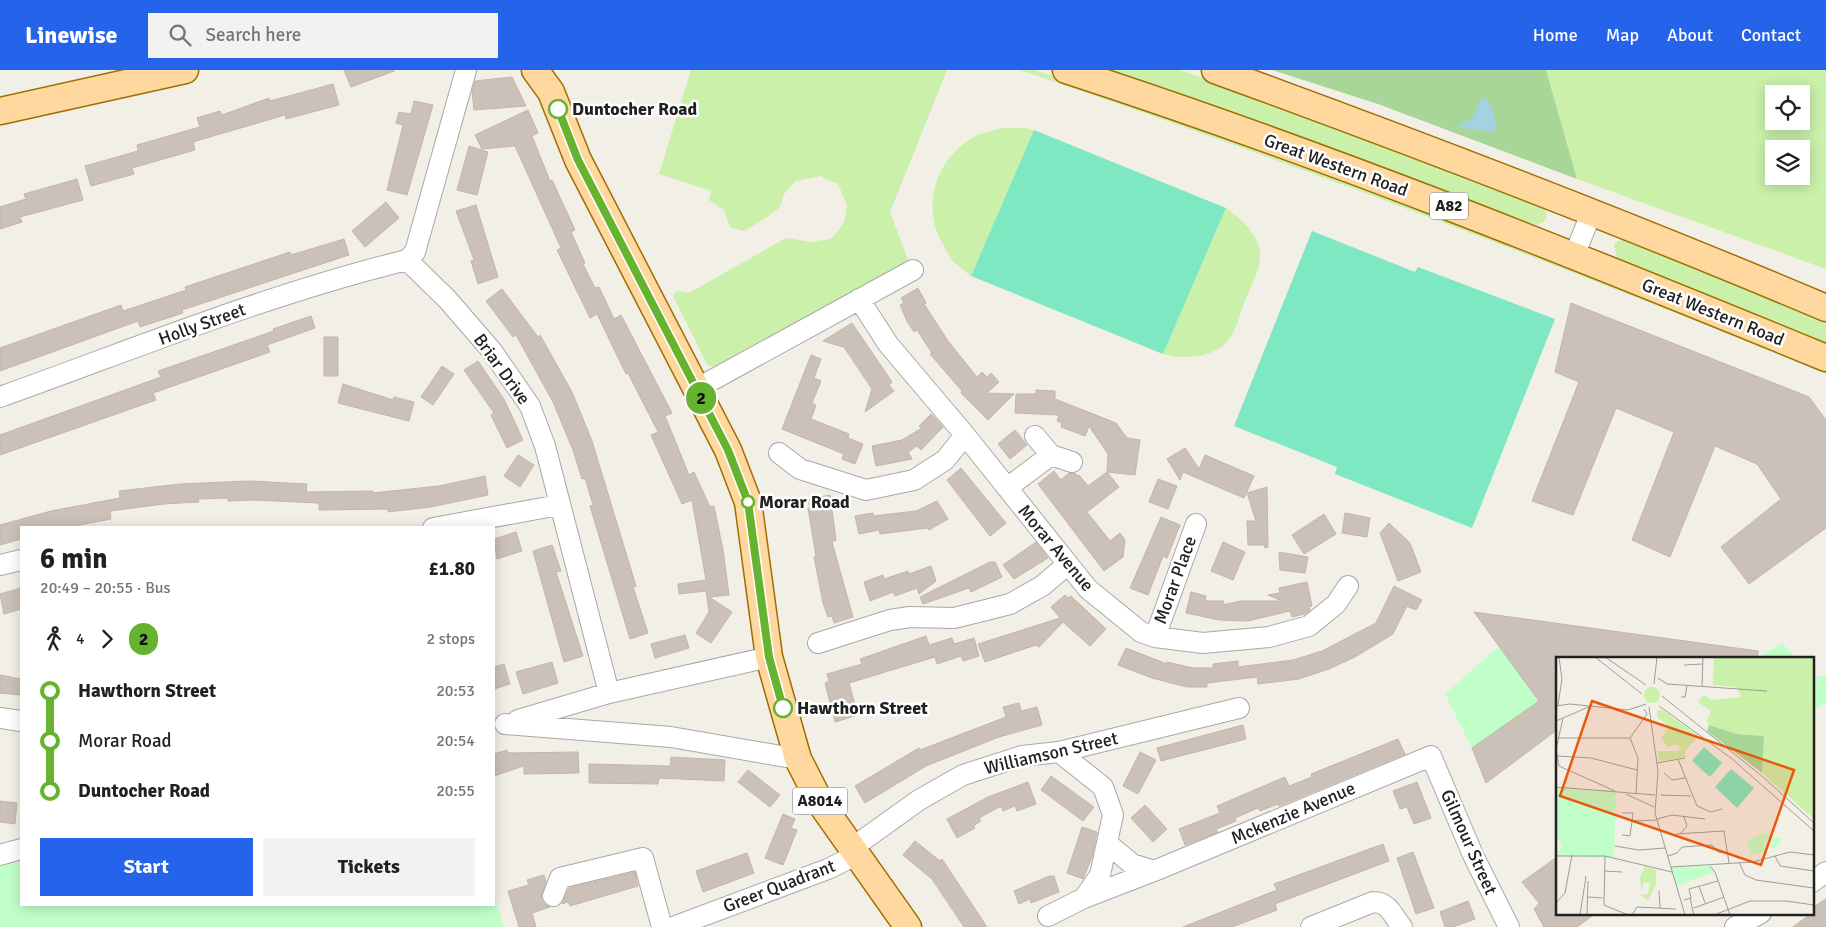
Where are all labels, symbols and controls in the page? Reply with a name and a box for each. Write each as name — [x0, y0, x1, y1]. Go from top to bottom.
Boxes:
search box — [148, 13, 498, 58]
text: Linewise — [25, 20, 118, 50]
icon: search — [166, 21, 194, 49]
text: Search here — [206, 23, 301, 47]
text: Home — [1533, 24, 1578, 46]
text: Map — [1606, 24, 1639, 46]
text: About — [1667, 24, 1713, 46]
text: Contact — [1741, 24, 1801, 46]
map controls — [1765, 85, 1810, 185]
button: locate — [1765, 85, 1810, 130]
place label: Duntocher Road — [572, 98, 697, 120]
marker: Duntocher Road — [548, 99, 568, 119]
street label: Great Western Road — [1261, 129, 1411, 201]
button: layers — [1765, 140, 1810, 185]
road number: A82 — [1430, 192, 1468, 220]
street label: Great Western Road — [1639, 273, 1787, 351]
street label: Holly Street — [156, 298, 248, 350]
street label: Briar Drive — [469, 329, 535, 409]
line badge: 2 — [685, 382, 717, 414]
text: 2 — [696, 387, 706, 409]
place label: Morar Road — [759, 491, 850, 513]
marker: Morar Road — [741, 495, 755, 509]
street label: Morar Avenue — [1013, 500, 1099, 596]
street label: Morar Place — [1149, 533, 1201, 627]
text: 6 min — [40, 542, 108, 576]
text: £1.80 — [429, 557, 475, 581]
text: 20:49 – 20:55 · Bus — [40, 578, 171, 598]
icon: walk — [40, 625, 68, 653]
icon: forward — [93, 625, 121, 653]
text: 2 — [139, 628, 148, 650]
text: 4 — [76, 629, 85, 649]
text: 2 stops — [427, 629, 475, 649]
inset map — [1556, 657, 1814, 914]
text: Hawthorn Street — [78, 679, 216, 703]
text: 20:53 — [436, 681, 475, 701]
place label: Hawthorn Street — [797, 697, 928, 719]
marker: Hawthorn Street — [773, 698, 793, 718]
street label: Williamson Street — [982, 727, 1120, 779]
text: Morar Road — [78, 729, 172, 753]
text: 20:54 — [436, 731, 475, 751]
street label: Mckenzie Avenue — [1228, 777, 1358, 849]
text: Duntocher Road — [78, 779, 210, 803]
text: 20:55 — [436, 781, 475, 801]
street label: Gilmour Street — [1436, 786, 1502, 898]
road number: A8014 — [792, 788, 848, 814]
button: Start — [40, 838, 253, 896]
button: Tickets — [263, 838, 475, 896]
street label: Greer Quadrant — [720, 855, 838, 917]

